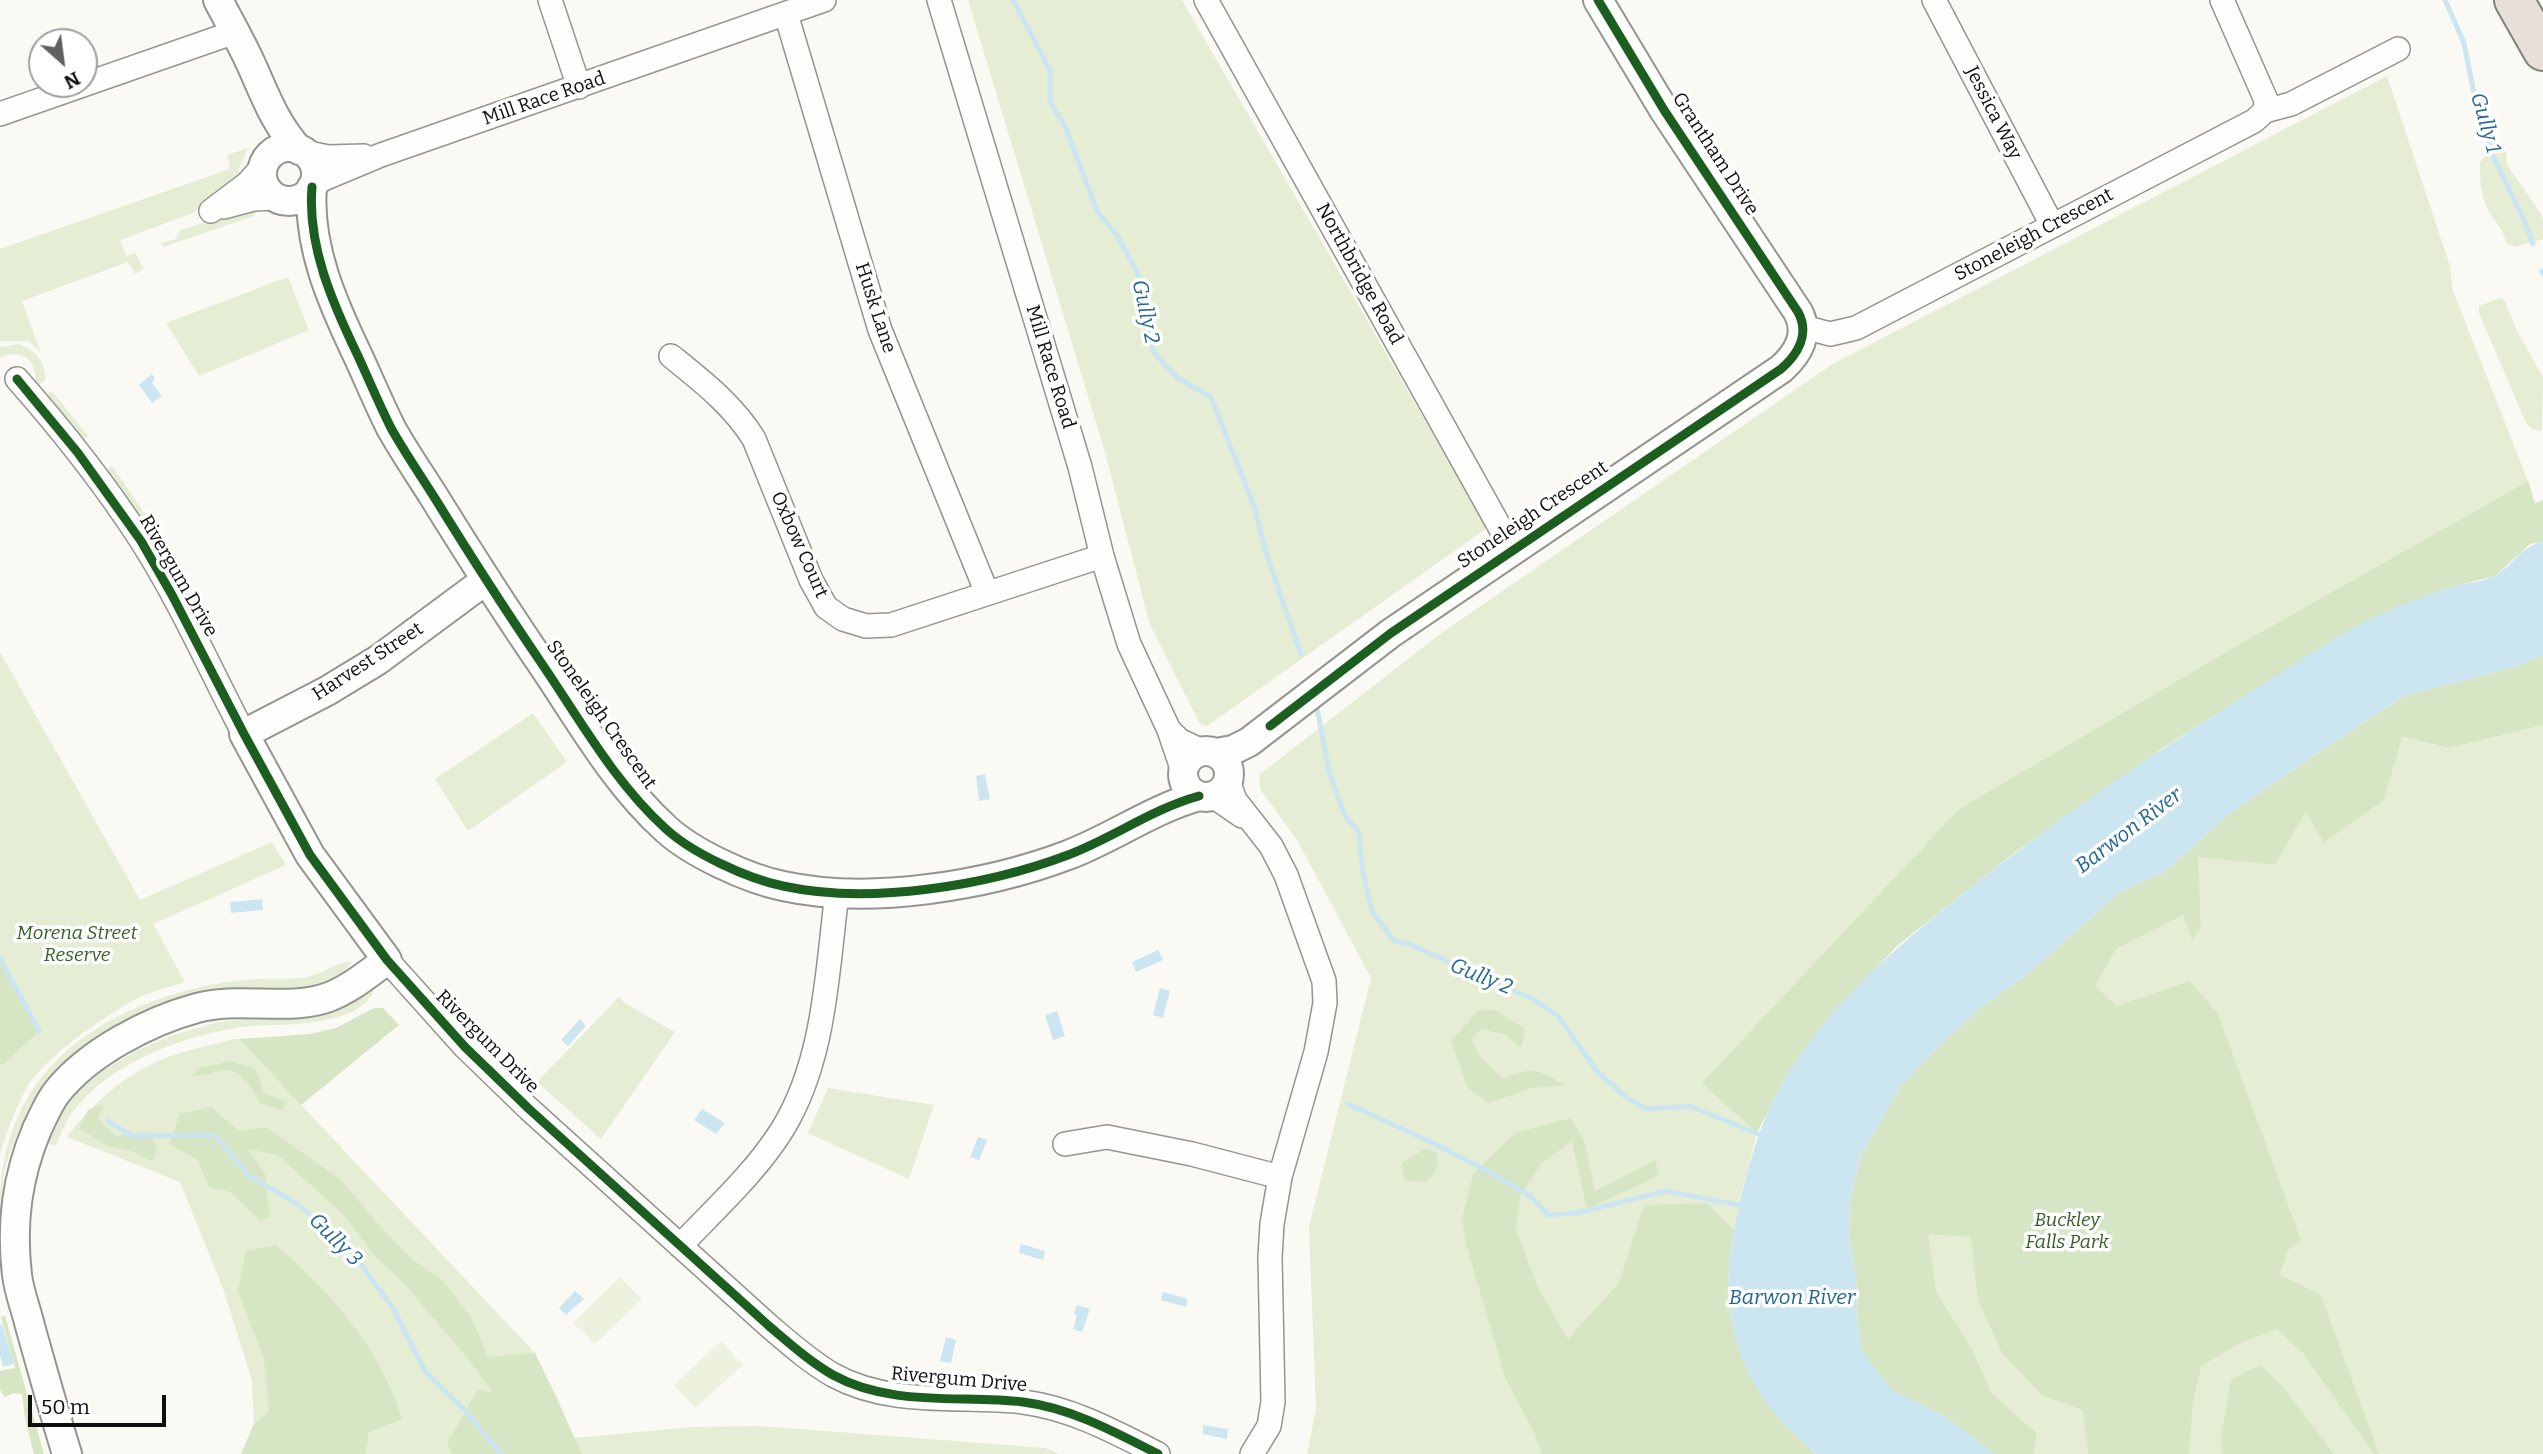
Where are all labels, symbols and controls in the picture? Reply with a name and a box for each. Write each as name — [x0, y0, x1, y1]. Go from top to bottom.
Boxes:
north arrow — [28, 28, 98, 98]
street label: Jessica Way — [1960, 63, 2026, 163]
text: N — [60, 67, 84, 94]
street label: Mill Race Road — [480, 67, 608, 131]
street label: Grantham Drive — [1667, 88, 1763, 220]
water label: Gully 1 — [2464, 90, 2506, 156]
street label: Stoneleigh Crescent — [1951, 184, 2117, 286]
street label: Northbridge Road — [1311, 199, 1407, 349]
street label: Husk Lane — [850, 260, 900, 356]
water label: Gully 2 — [1126, 278, 1164, 346]
street label: Mill Race Road — [1020, 302, 1080, 432]
street label: Stoneleigh Crescent — [1453, 456, 1613, 574]
street label: Oxbow Court — [765, 488, 833, 602]
street label: Rivergum Drive — [134, 511, 222, 641]
street label: Harvest Street — [308, 618, 428, 706]
street label: Stoneleigh Crescent — [541, 636, 661, 794]
water label: Barwon River — [2071, 783, 2187, 879]
park label: Morena Street Reserve — [17, 923, 137, 967]
water label: Gully 2 — [1446, 953, 1516, 1001]
street label: Rivergum Drive — [431, 986, 543, 1098]
water label: Gully 3 — [303, 1208, 367, 1272]
park label: Buckley Falls Park — [2025, 1210, 2109, 1254]
water label: Barwon River — [1729, 1285, 1855, 1311]
street label: Rivergum Drive — [890, 1363, 1028, 1397]
scale bar — [32, 1380, 170, 1424]
text: 50 m — [41, 1394, 90, 1420]

